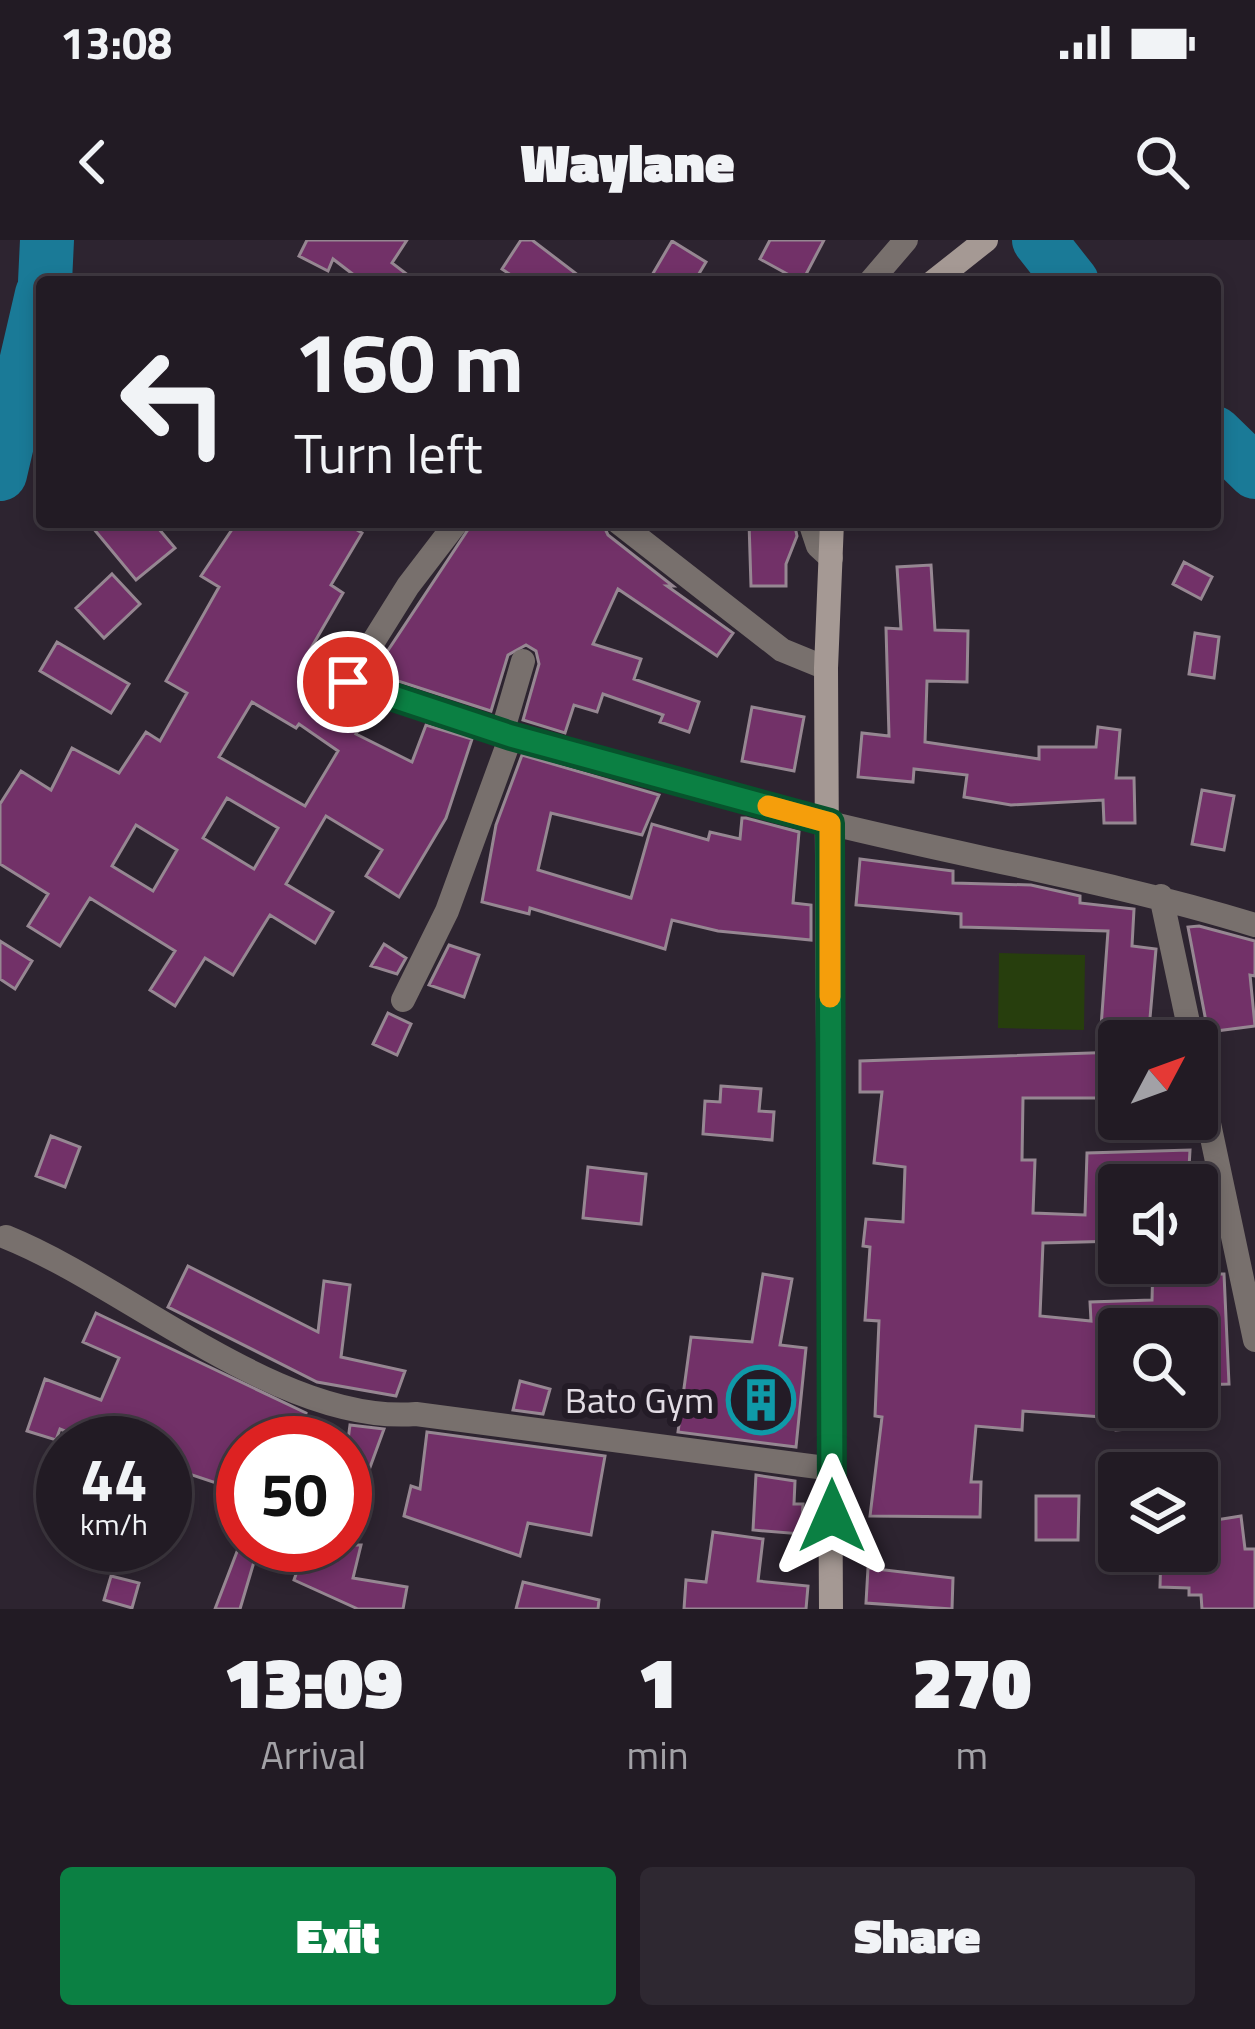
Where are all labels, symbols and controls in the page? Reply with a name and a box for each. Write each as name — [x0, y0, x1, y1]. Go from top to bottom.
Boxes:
text: 13:08 — [60, 8, 172, 76]
text: Waylane — [521, 121, 734, 203]
icon: back — [60, 129, 126, 195]
icon: search — [1129, 129, 1195, 195]
text: 160 m — [294, 297, 524, 425]
icon: left — [96, 324, 252, 480]
text: Turn left — [294, 412, 483, 494]
pin — [297, 631, 399, 733]
icon: arrive — [315, 649, 381, 715]
north arrow — [1098, 1020, 1218, 1140]
map controls — [1098, 1020, 1218, 1572]
button: sound — [1098, 1164, 1218, 1284]
button: search — [1098, 1308, 1218, 1428]
building icon: Bato Gym — [726, 1365, 796, 1435]
place label: Bato Gym — [565, 1372, 714, 1427]
speed limit sign: 50 — [216, 1416, 372, 1572]
text: 44 — [80, 1433, 148, 1524]
button: layers — [1098, 1452, 1218, 1572]
position arrow — [769, 1453, 895, 1579]
text: km/h — [80, 1501, 148, 1547]
text: 13:09 — [224, 1626, 403, 1736]
text: 1 — [638, 1626, 677, 1736]
text: 270 — [912, 1626, 1031, 1736]
text: Arrival — [260, 1725, 366, 1784]
text: min — [627, 1725, 689, 1784]
text: m — [956, 1725, 988, 1784]
button: Exit — [60, 1867, 616, 2005]
button: Share — [640, 1867, 1195, 2005]

